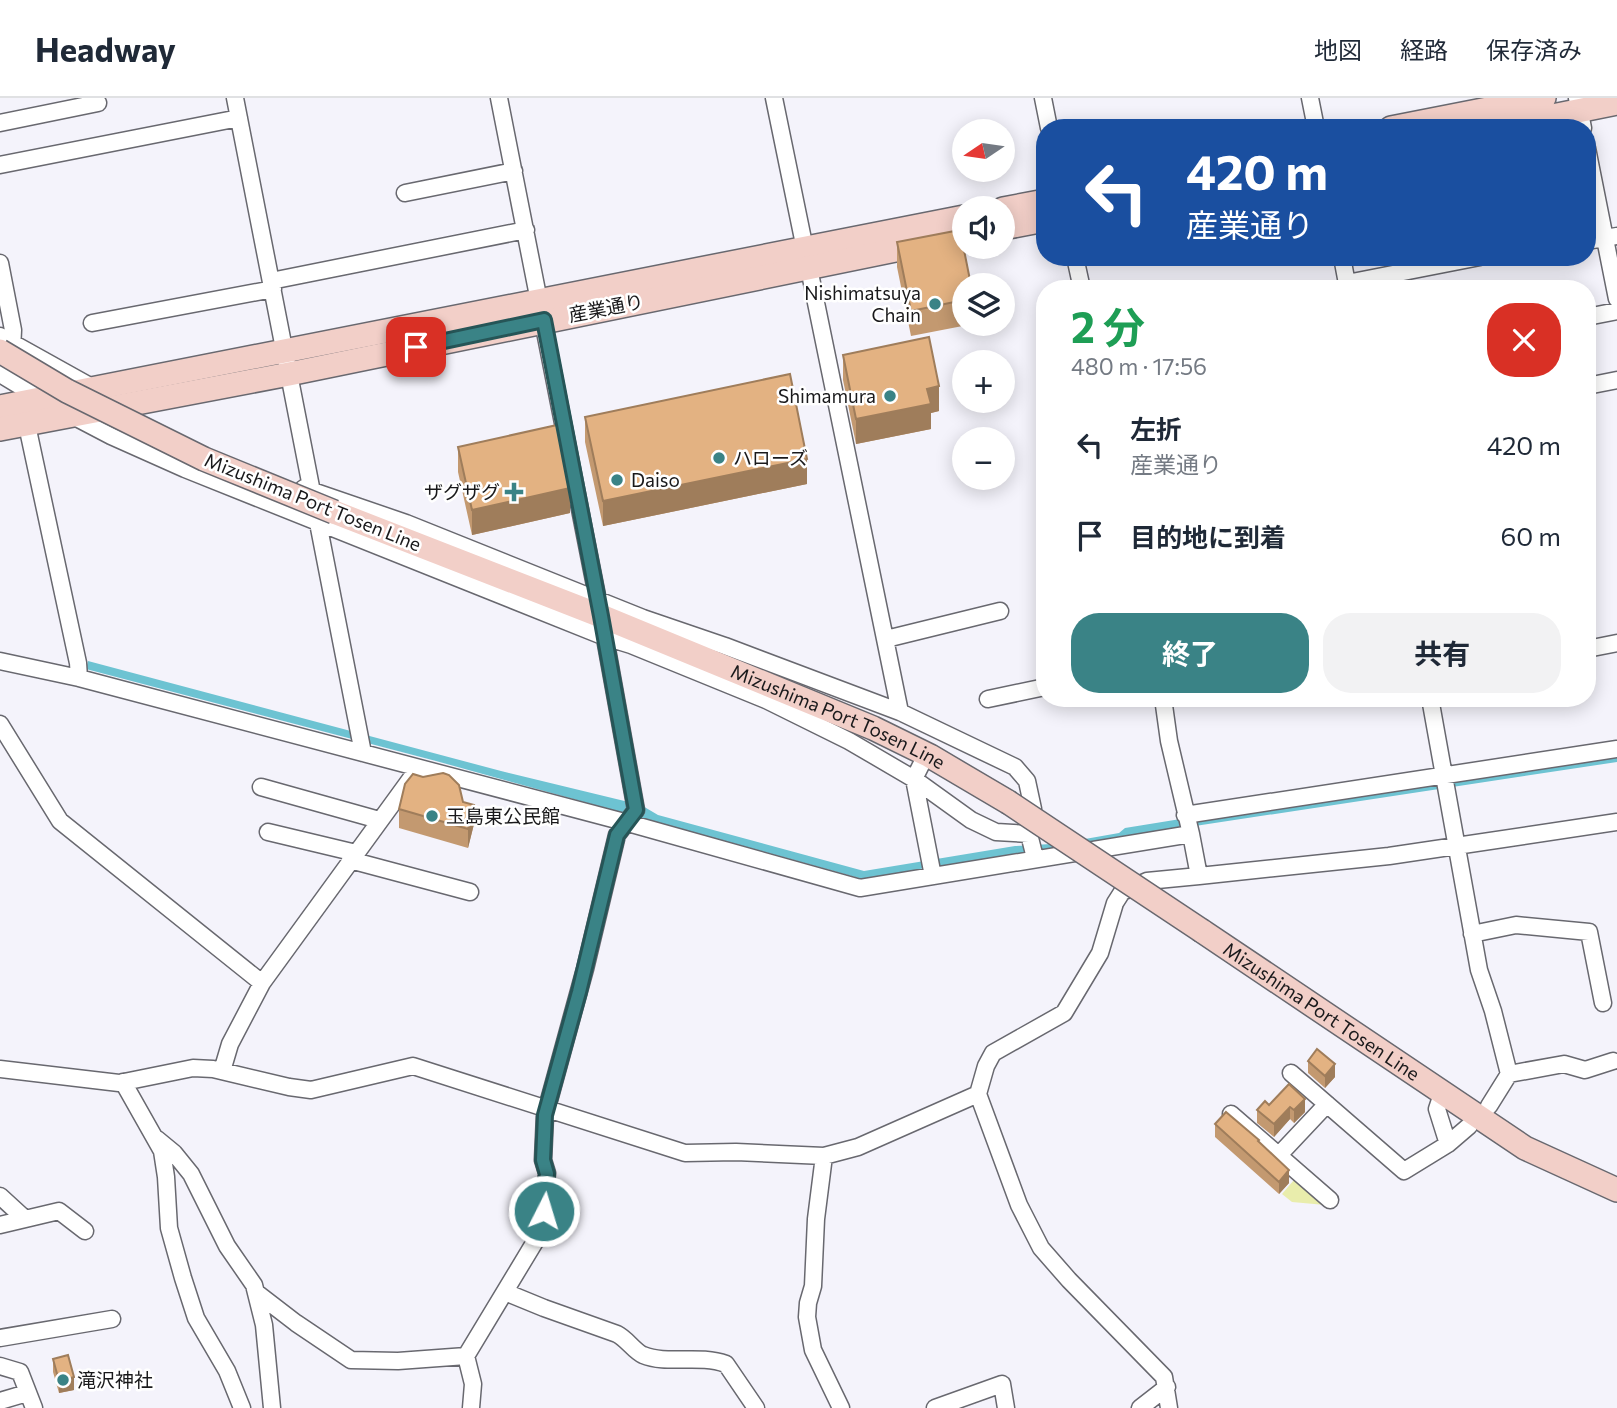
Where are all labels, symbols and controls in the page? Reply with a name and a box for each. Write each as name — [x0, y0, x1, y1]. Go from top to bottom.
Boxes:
text: Headway — [35, 28, 176, 69]
text: 地図 — [1314, 35, 1362, 64]
text: 経路 — [1400, 35, 1448, 64]
text: 保存済み — [1486, 35, 1582, 64]
north arrow — [952, 119, 1015, 182]
map controls — [952, 119, 1015, 490]
text: 420 m — [1186, 140, 1328, 200]
icon: left — [1071, 147, 1162, 238]
button: sound — [952, 196, 1015, 259]
text: 産業通り — [1186, 204, 1314, 244]
button: layers — [952, 273, 1015, 336]
place label: Nishimatsuya Chain — [804, 281, 921, 326]
street label: 産業通り — [566, 289, 645, 326]
marker: Nishimatsuya Chain — [927, 296, 943, 312]
text: 2 分 — [1071, 300, 1145, 352]
button: close — [1487, 303, 1561, 377]
pin — [386, 317, 446, 377]
icon: arrive — [397, 328, 435, 366]
button: + — [952, 350, 1015, 413]
text: 480 m · 17:56 — [1071, 352, 1207, 380]
place label: Shimamura — [778, 384, 876, 407]
marker: Shimamura — [882, 388, 898, 404]
text: 左折 — [1130, 413, 1182, 444]
icon: left — [1071, 426, 1109, 464]
button: − — [952, 427, 1015, 490]
text: 420 m — [1487, 429, 1561, 460]
place label: ハローズ — [733, 446, 808, 469]
street label: Mizushima Port Tosen Line — [202, 448, 425, 556]
marker: ハローズ — [711, 450, 727, 466]
text: 産業通り — [1130, 450, 1222, 478]
place label: Daiso — [631, 468, 680, 491]
marker: Daiso — [609, 472, 625, 488]
place label: ザグザグ — [424, 480, 500, 503]
marker: ザグザグ — [506, 484, 522, 500]
icon: arrive — [1071, 517, 1109, 555]
text: 60 m — [1501, 520, 1561, 551]
text: 目的地に到着 — [1130, 521, 1286, 552]
button: 終了 — [1071, 613, 1309, 693]
button: 共有 — [1323, 613, 1561, 693]
street label: Mizushima Port Tosen Line — [728, 659, 950, 773]
place label: 玉島東公民館 — [446, 804, 560, 827]
marker: 玉島東公民館 — [424, 808, 440, 824]
street label: Mizushima Port Tosen Line — [1219, 937, 1424, 1085]
position arrow — [507, 1174, 581, 1248]
place label: 滝沢神社 — [77, 1368, 153, 1391]
marker: 滝沢神社 — [55, 1372, 71, 1388]

